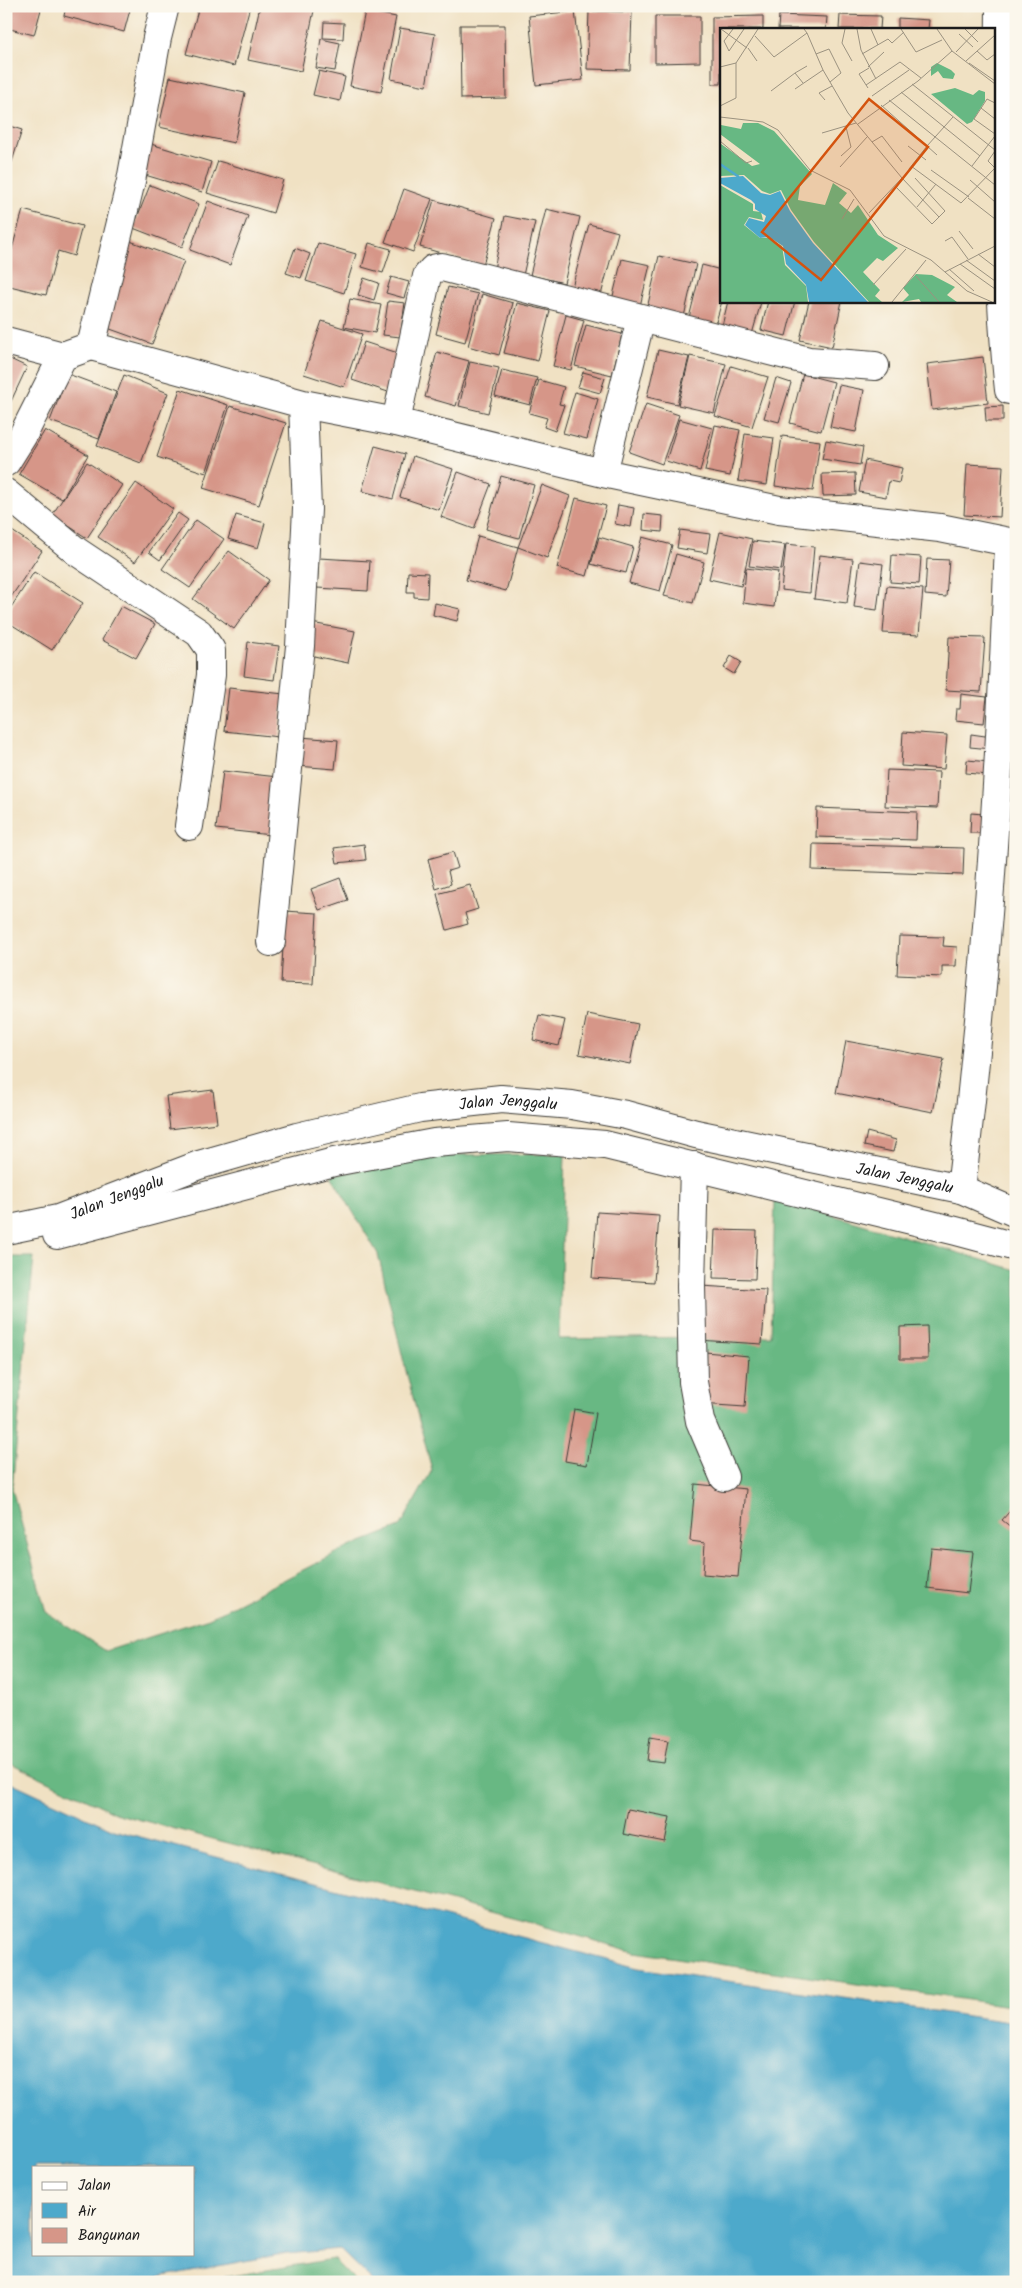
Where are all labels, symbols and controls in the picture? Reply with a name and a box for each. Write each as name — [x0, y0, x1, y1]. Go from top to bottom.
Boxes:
inset map — [720, 28, 994, 302]
street label: Jalan Jenggalu — [458, 1088, 559, 1118]
street label: Jalan Jenggalu — [854, 1157, 956, 1201]
street label: Jalan Jenggalu — [67, 1168, 168, 1227]
legend — [32, 2166, 195, 2256]
text: Jalan — [78, 2174, 111, 2198]
text: Air — [78, 2200, 97, 2224]
text: Bangunan — [78, 2224, 140, 2248]

